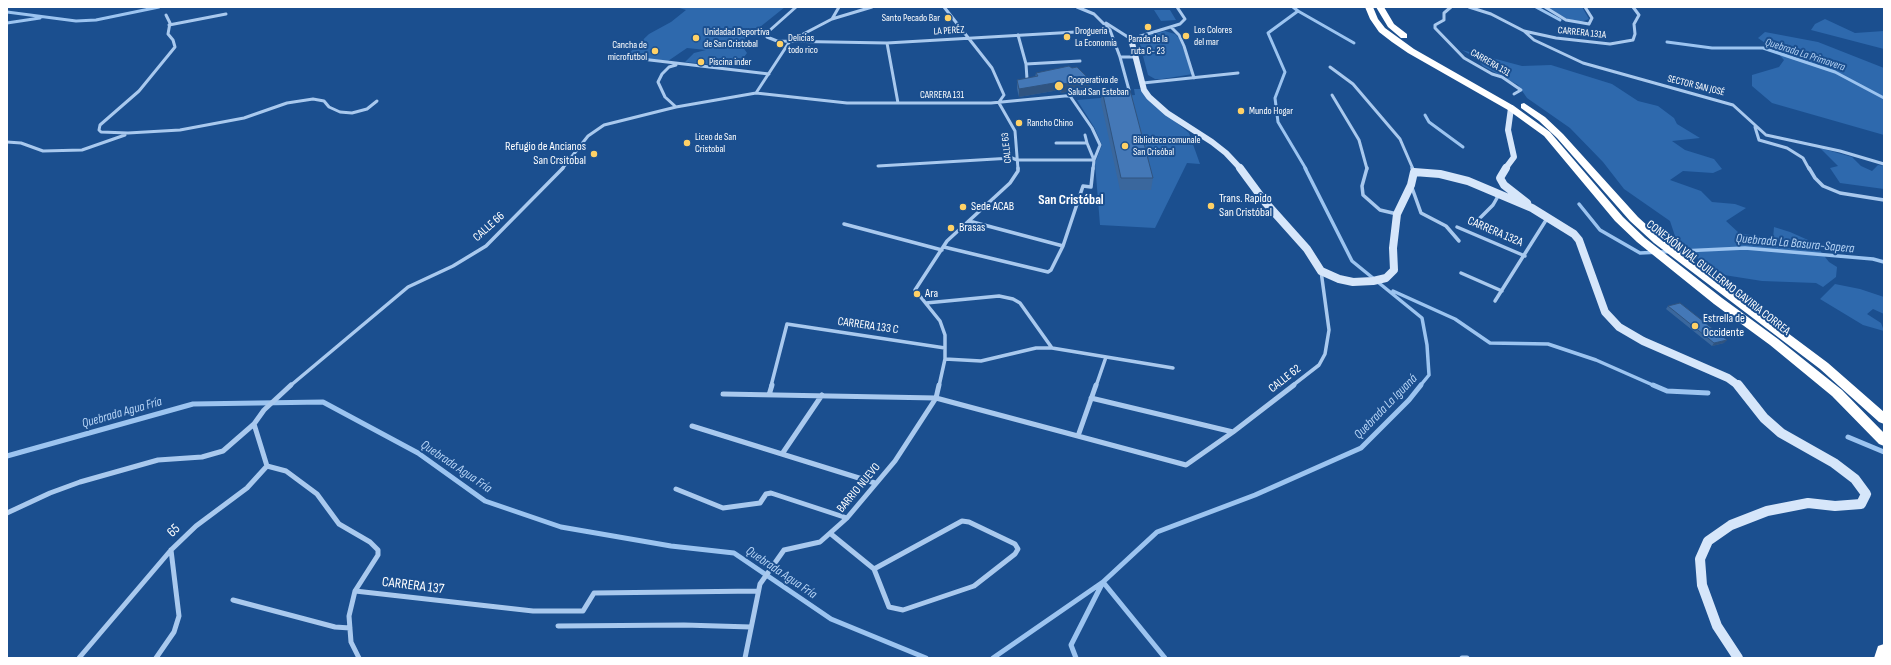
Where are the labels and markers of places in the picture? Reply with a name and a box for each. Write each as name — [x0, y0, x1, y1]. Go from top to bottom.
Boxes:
place label: Santo Pecado Bar — [882, 12, 940, 24]
marker: Santo Pecado Bar — [943, 13, 953, 23]
marker: Parada de la ruta C- 23 — [1143, 22, 1153, 32]
place label: Los Colores del mar — [1194, 24, 1232, 48]
place label: Droguería La Economía — [1075, 25, 1117, 48]
place label: Unidadad Deportiva de San Cristobal — [704, 26, 770, 50]
marker: Los Colores del mar — [1181, 31, 1191, 41]
place label: Delicias todo rico — [788, 32, 818, 56]
marker: Droguería La Economía — [1062, 32, 1072, 42]
marker: Unidadad Deportiva de San Cristobal — [691, 33, 701, 43]
place label: Parada de la ruta C- 23 — [1128, 33, 1168, 56]
place label: Cancha de microfutbol — [608, 39, 647, 62]
marker: Delicias todo rico — [775, 39, 785, 49]
marker: Cancha de microfutbol — [650, 46, 660, 56]
place label: Piscina inder — [709, 56, 751, 68]
marker: Piscina inder — [696, 57, 706, 67]
place label: Cooperativa de Salud San Esteban — [1068, 74, 1129, 98]
marker: Cooperativa de Salud San Esteban — [1053, 80, 1065, 92]
place label: Mundo Hogar — [1249, 105, 1293, 117]
marker: Mundo Hogar — [1236, 106, 1246, 116]
place label: Rancho Chino — [1027, 117, 1073, 129]
marker: Rancho Chino — [1014, 118, 1024, 128]
place label: Liceo de San Cristobal — [695, 131, 736, 154]
place label: Biblioteca comunale San Crisóbal — [1133, 134, 1201, 158]
marker: Liceo de San Cristobal — [682, 138, 692, 148]
place label: Refugio de Ancianos San Crsitobal — [505, 140, 586, 168]
marker: Biblioteca comunale San Crisóbal — [1120, 141, 1130, 151]
marker: Refugio de Ancianos San Crsitobal — [589, 149, 599, 159]
place label: Trans. Rapido San Cristóbal — [1219, 192, 1272, 220]
place label: Sede ACAB — [971, 200, 1014, 214]
marker: Trans. Rapido San Cristóbal — [1206, 201, 1216, 211]
marker: Sede ACAB — [958, 202, 968, 212]
place label: Brasas — [959, 221, 985, 235]
marker: Brasas — [946, 223, 956, 233]
place label: Ara — [925, 287, 938, 301]
marker: Ara — [912, 289, 922, 299]
place label: Estrella de Occidente — [1703, 312, 1745, 340]
marker: Estrella de Occidente — [1690, 321, 1700, 331]

